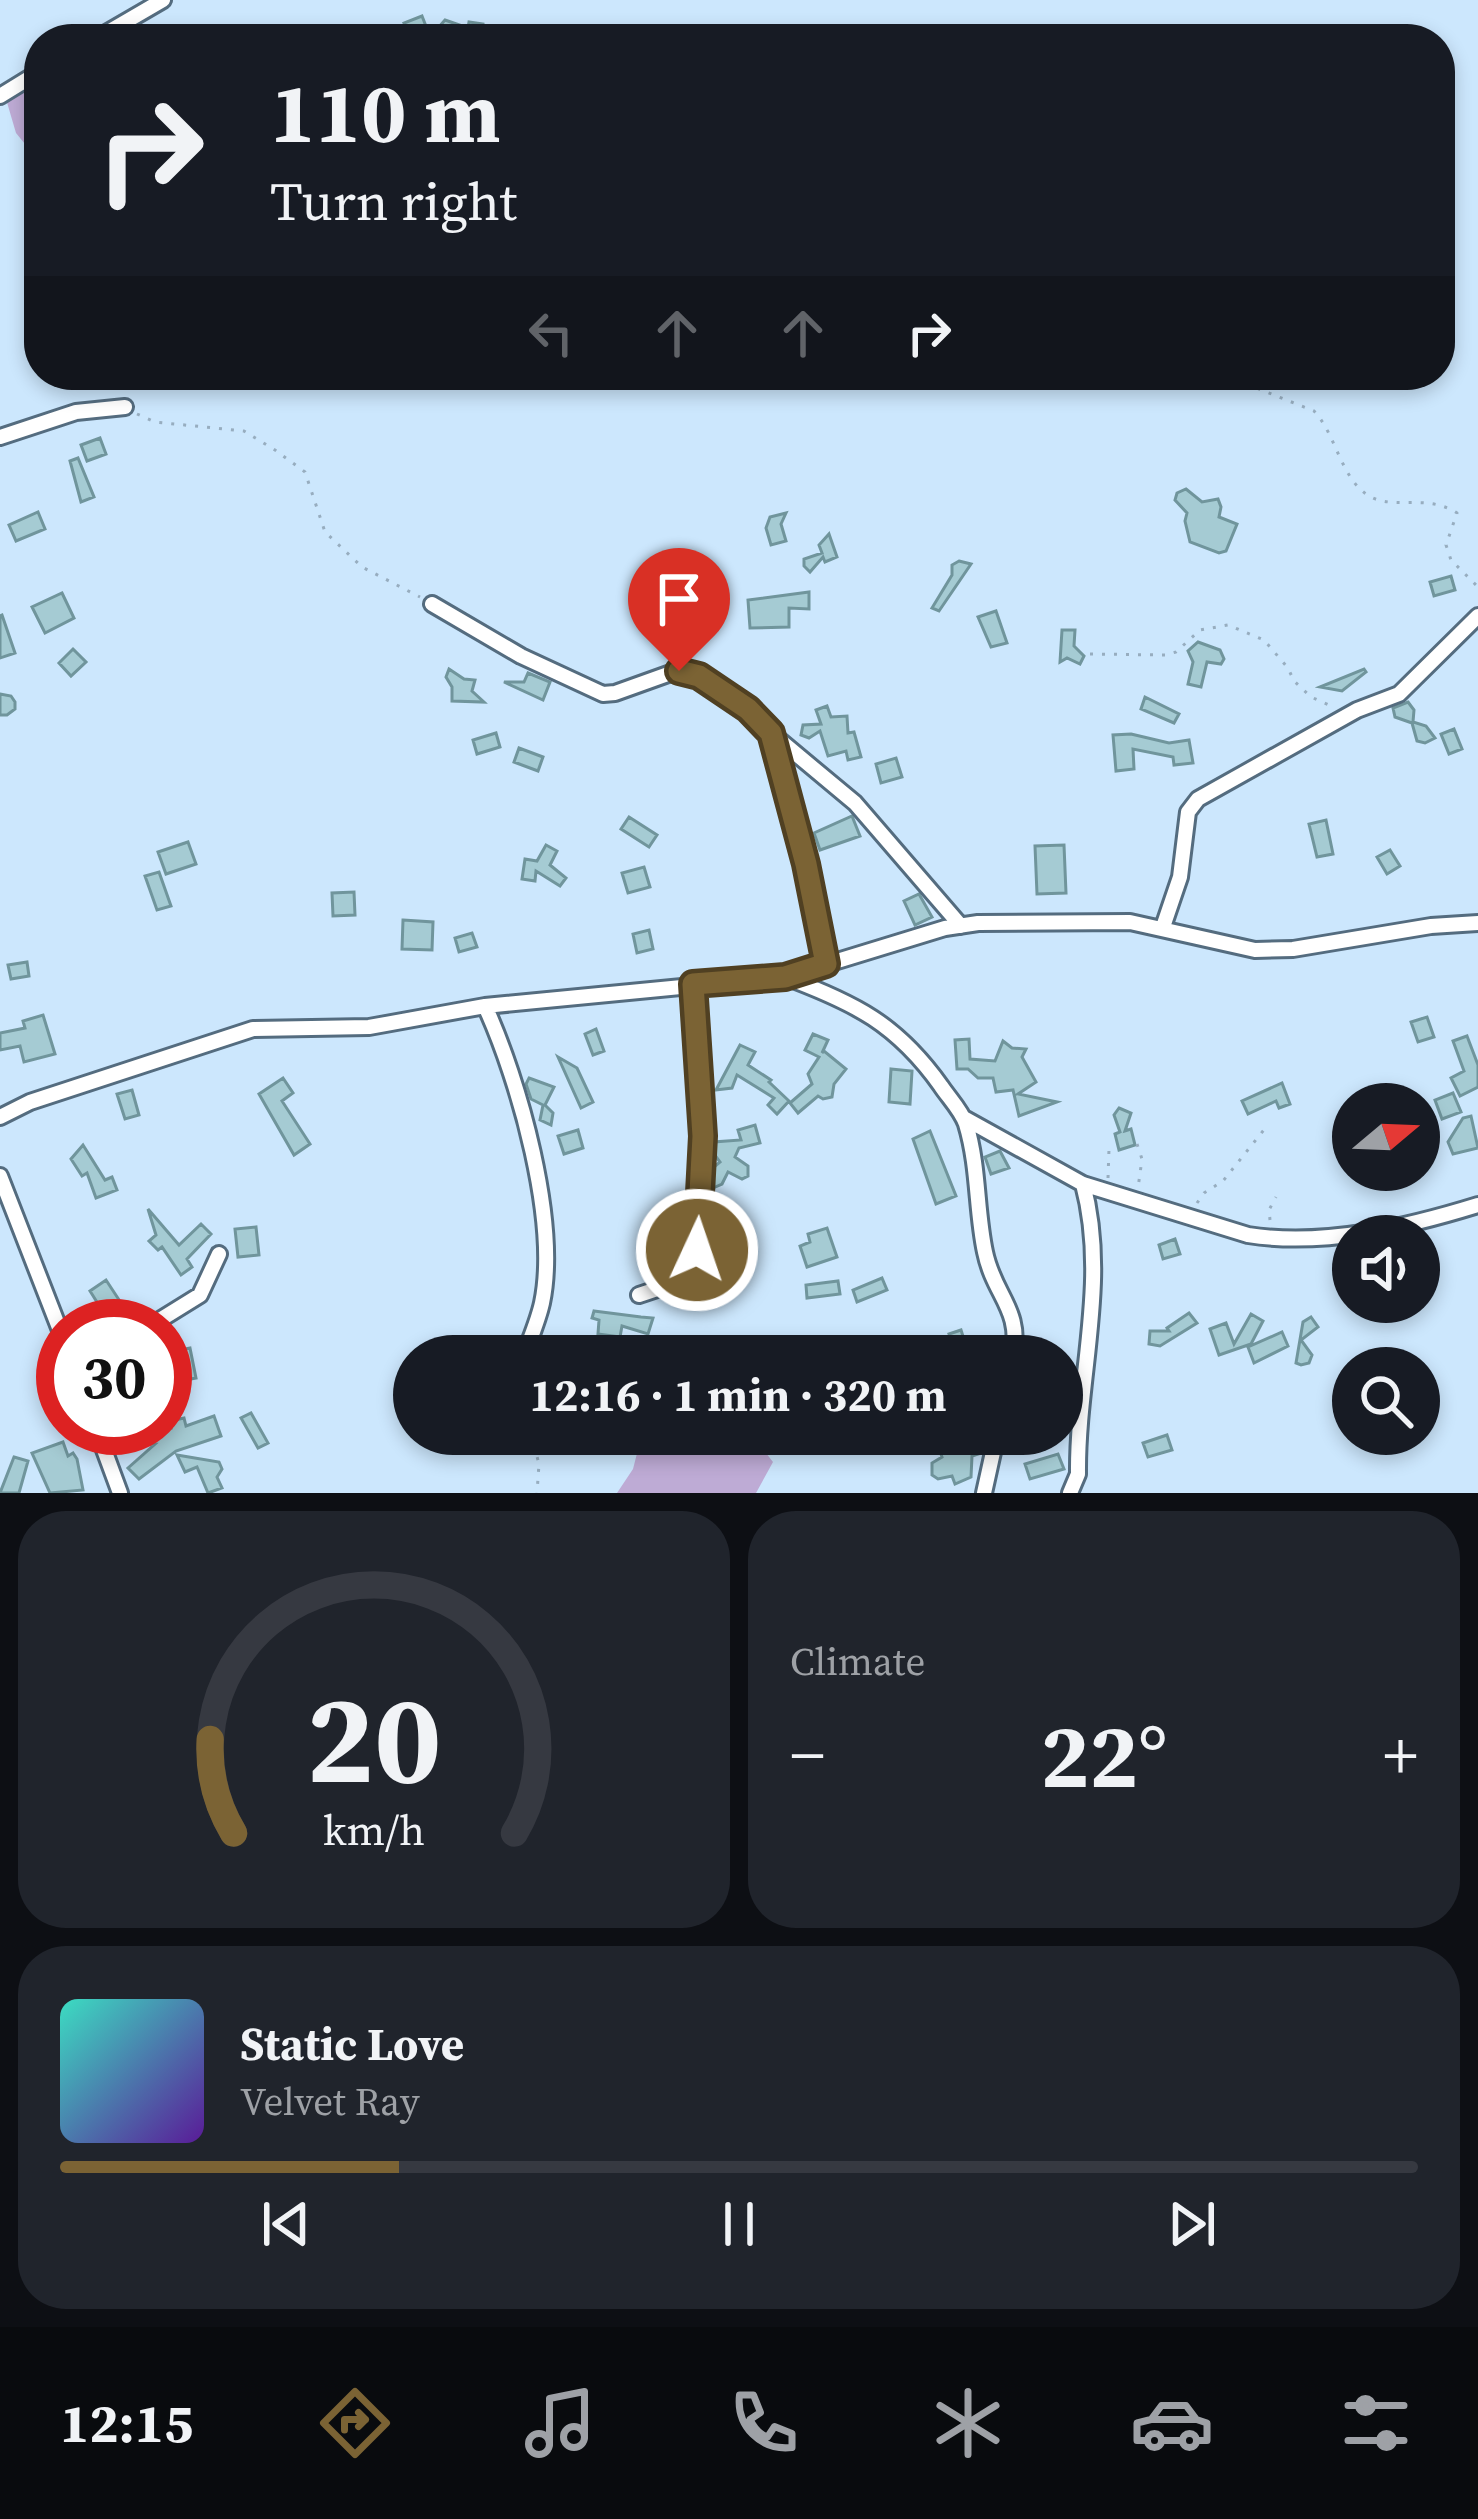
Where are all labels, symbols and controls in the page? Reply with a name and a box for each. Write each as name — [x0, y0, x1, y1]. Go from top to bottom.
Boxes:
text: 110 m — [270, 55, 501, 170]
icon: right — [72, 72, 228, 228]
text: Turn right — [270, 164, 517, 238]
icon: left — [518, 300, 584, 366]
icon: ahead — [644, 300, 710, 366]
icon: ahead — [770, 300, 836, 366]
icon: right — [896, 300, 962, 366]
pin — [628, 548, 730, 671]
icon: arrive — [646, 566, 712, 632]
north arrow — [1332, 1083, 1440, 1191]
map controls — [1332, 1083, 1440, 1455]
position arrow — [634, 1187, 760, 1313]
button: sound — [1332, 1215, 1440, 1323]
speed limit sign: 30 — [36, 1299, 192, 1455]
button: search — [1332, 1347, 1440, 1455]
text: 12:16 · 1 min · 320 m — [530, 1364, 946, 1426]
text: Climate — [790, 1635, 925, 1688]
text: 20 — [306, 1653, 442, 1824]
text: 22° — [1040, 1694, 1168, 1817]
text: − — [790, 1710, 825, 1800]
text: + — [1383, 1710, 1418, 1800]
text: km/h — [323, 1800, 425, 1858]
text: Static Love — [240, 2013, 464, 2075]
text: Velvet Ray — [240, 2075, 420, 2128]
icon: previous — [253, 2191, 319, 2257]
icon: pause — [706, 2191, 772, 2257]
icon: next — [1159, 2191, 1225, 2257]
icon: directions — [313, 2381, 397, 2465]
icon: music — [518, 2381, 602, 2465]
icon: phone — [722, 2381, 806, 2465]
icon: climate — [926, 2381, 1010, 2465]
icon: car — [1130, 2381, 1214, 2465]
icon: filters — [1334, 2381, 1418, 2465]
text: 12:15 — [60, 2386, 193, 2460]

